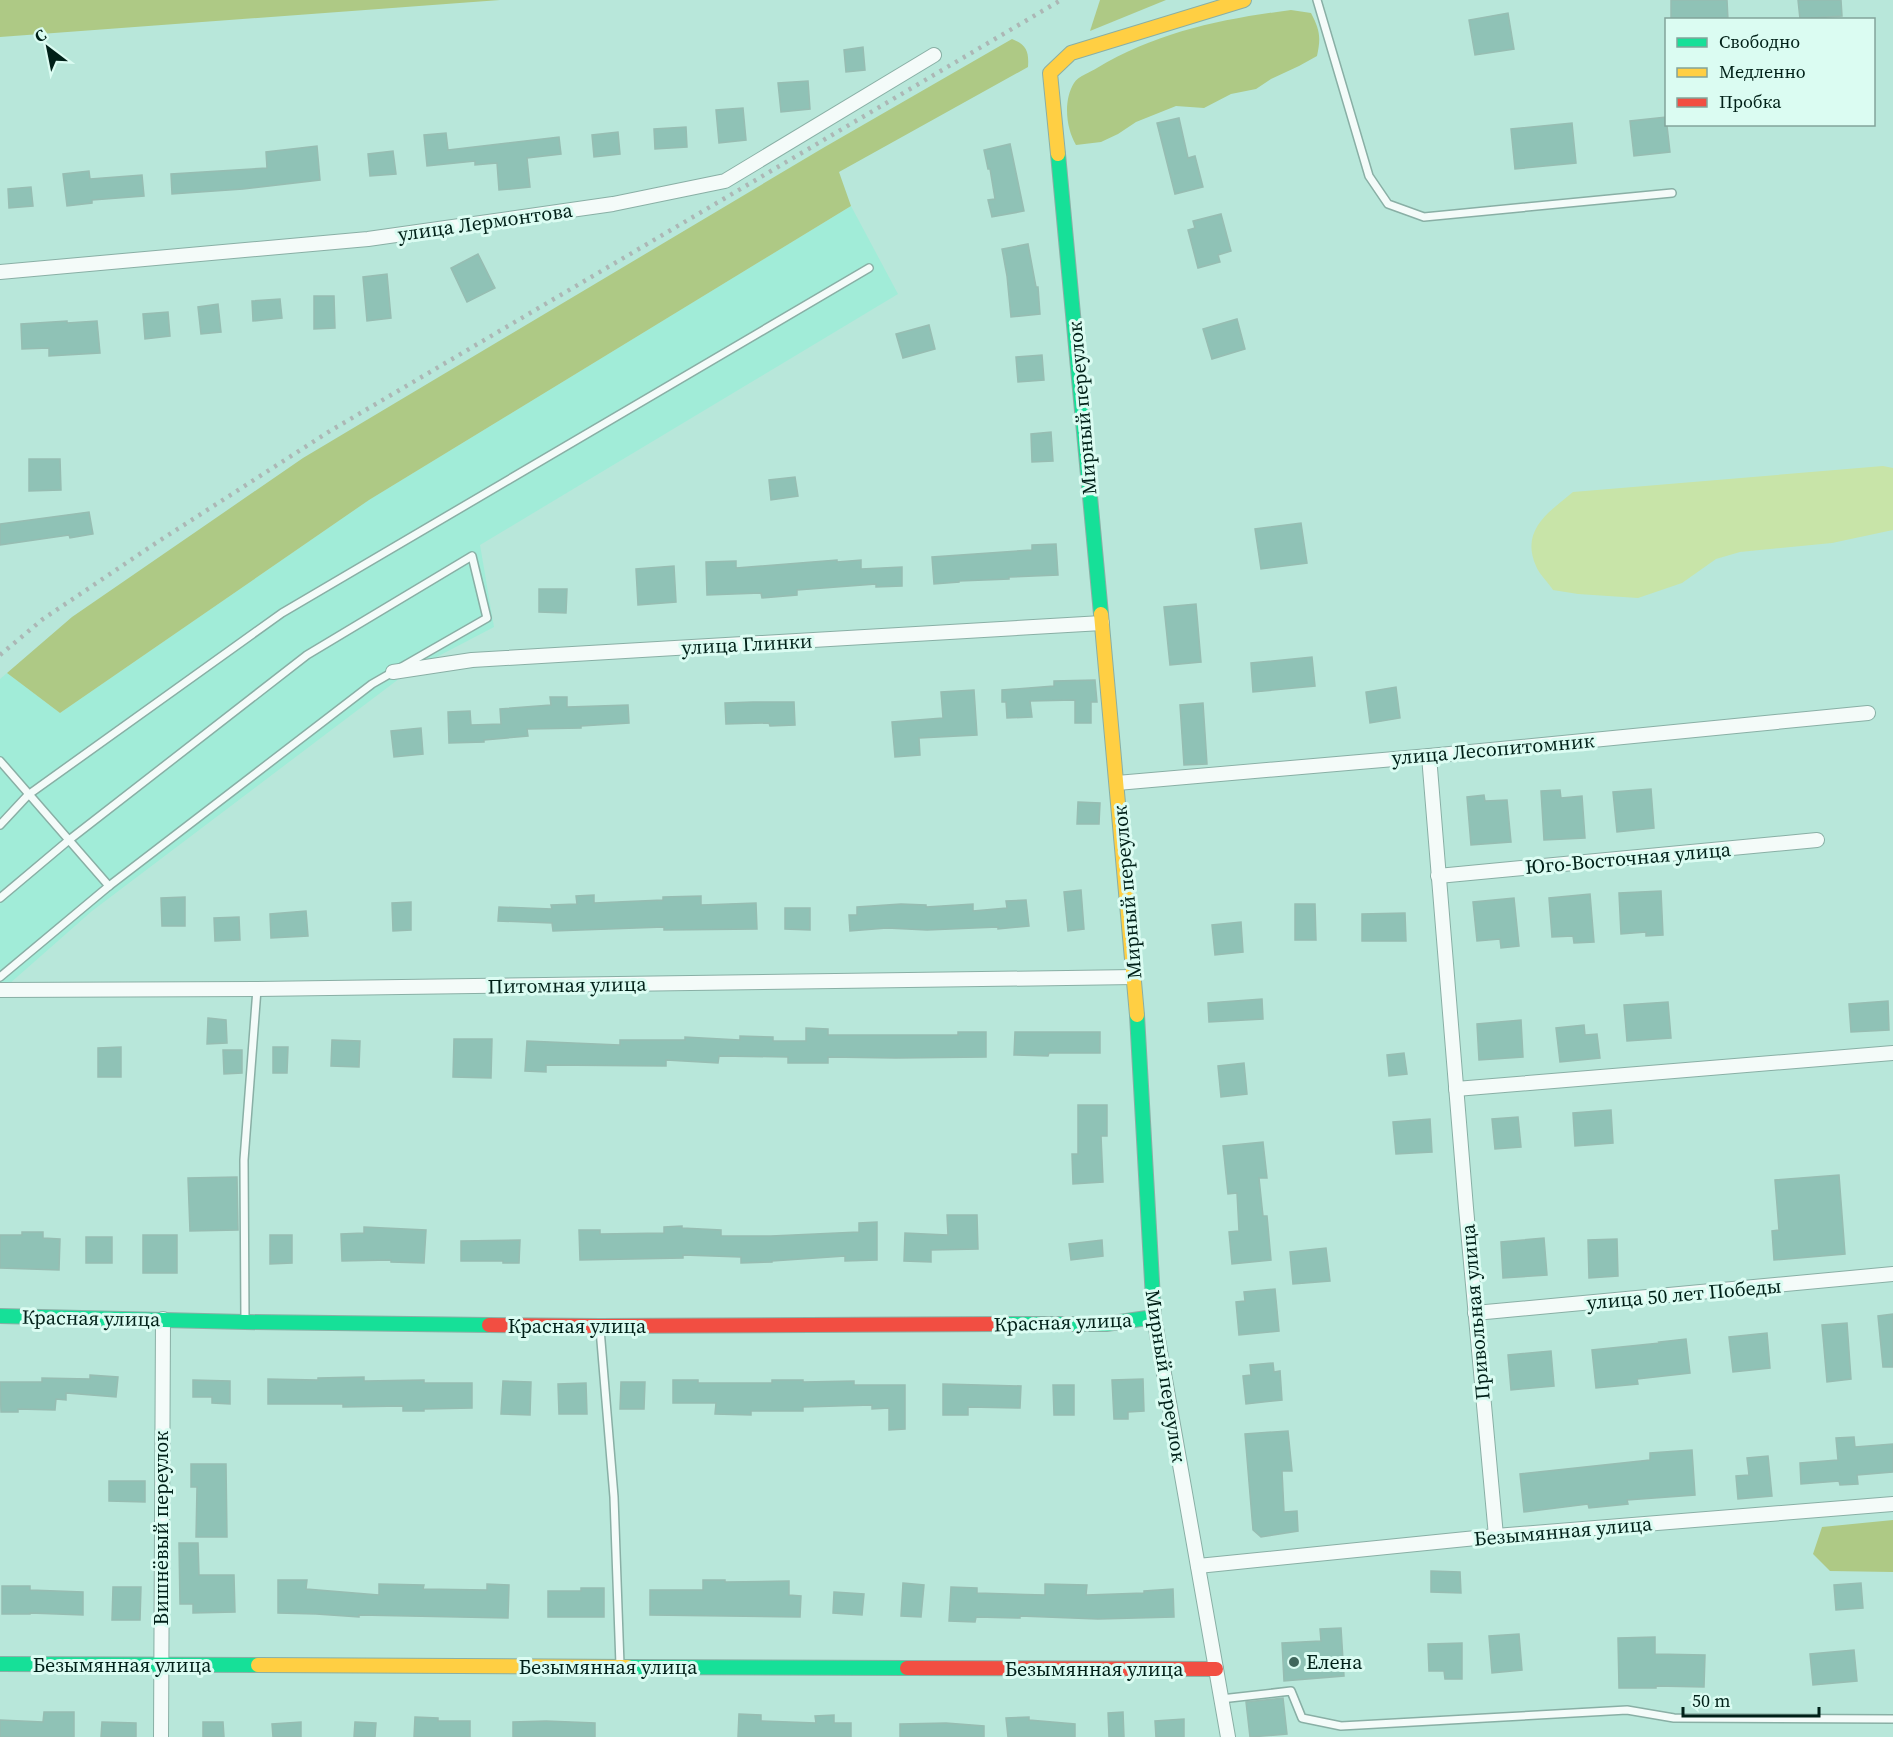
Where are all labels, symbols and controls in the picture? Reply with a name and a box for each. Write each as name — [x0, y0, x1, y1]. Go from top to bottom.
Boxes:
north arrow — [18, 18, 78, 78]
legend — [1665, 18, 1875, 126]
text: С — [30, 23, 50, 47]
text: Свободно — [1719, 29, 1800, 54]
text: Медленно — [1719, 59, 1806, 84]
text: Пробка — [1719, 89, 1782, 114]
street label: улица Лермонтова — [396, 196, 575, 248]
street label: Мирный переулок — [1060, 320, 1104, 496]
street label: улица Глинки — [681, 627, 813, 661]
street label: улица Лесопитомник — [1390, 726, 1596, 772]
street label: Мирный переулок — [1105, 804, 1149, 980]
street label: Юго-Восточная улица — [1524, 835, 1733, 881]
street label: Питомная улица — [487, 970, 648, 1000]
street label: Привольная улица — [1453, 1222, 1497, 1401]
street label: улица 50 лет Победы — [1585, 1272, 1783, 1316]
street label: Мирный переулок — [1139, 1288, 1193, 1464]
street label: Красная улица — [22, 1303, 161, 1333]
street label: Красная улица — [993, 1306, 1134, 1338]
street label: Красная улица — [508, 1312, 647, 1340]
street label: Вишнёвый переулок — [147, 1431, 175, 1625]
street label: Безымянная улица — [1473, 1509, 1654, 1553]
place label: Елена — [1306, 1648, 1363, 1676]
street label: Безымянная улица — [33, 1651, 212, 1679]
street label: Безымянная улица — [519, 1653, 698, 1681]
street label: Безымянная улица — [1005, 1655, 1184, 1683]
marker: Елена — [1287, 1655, 1301, 1669]
scale bar — [1683, 1680, 1820, 1718]
text: 50 m — [1692, 1688, 1730, 1713]

